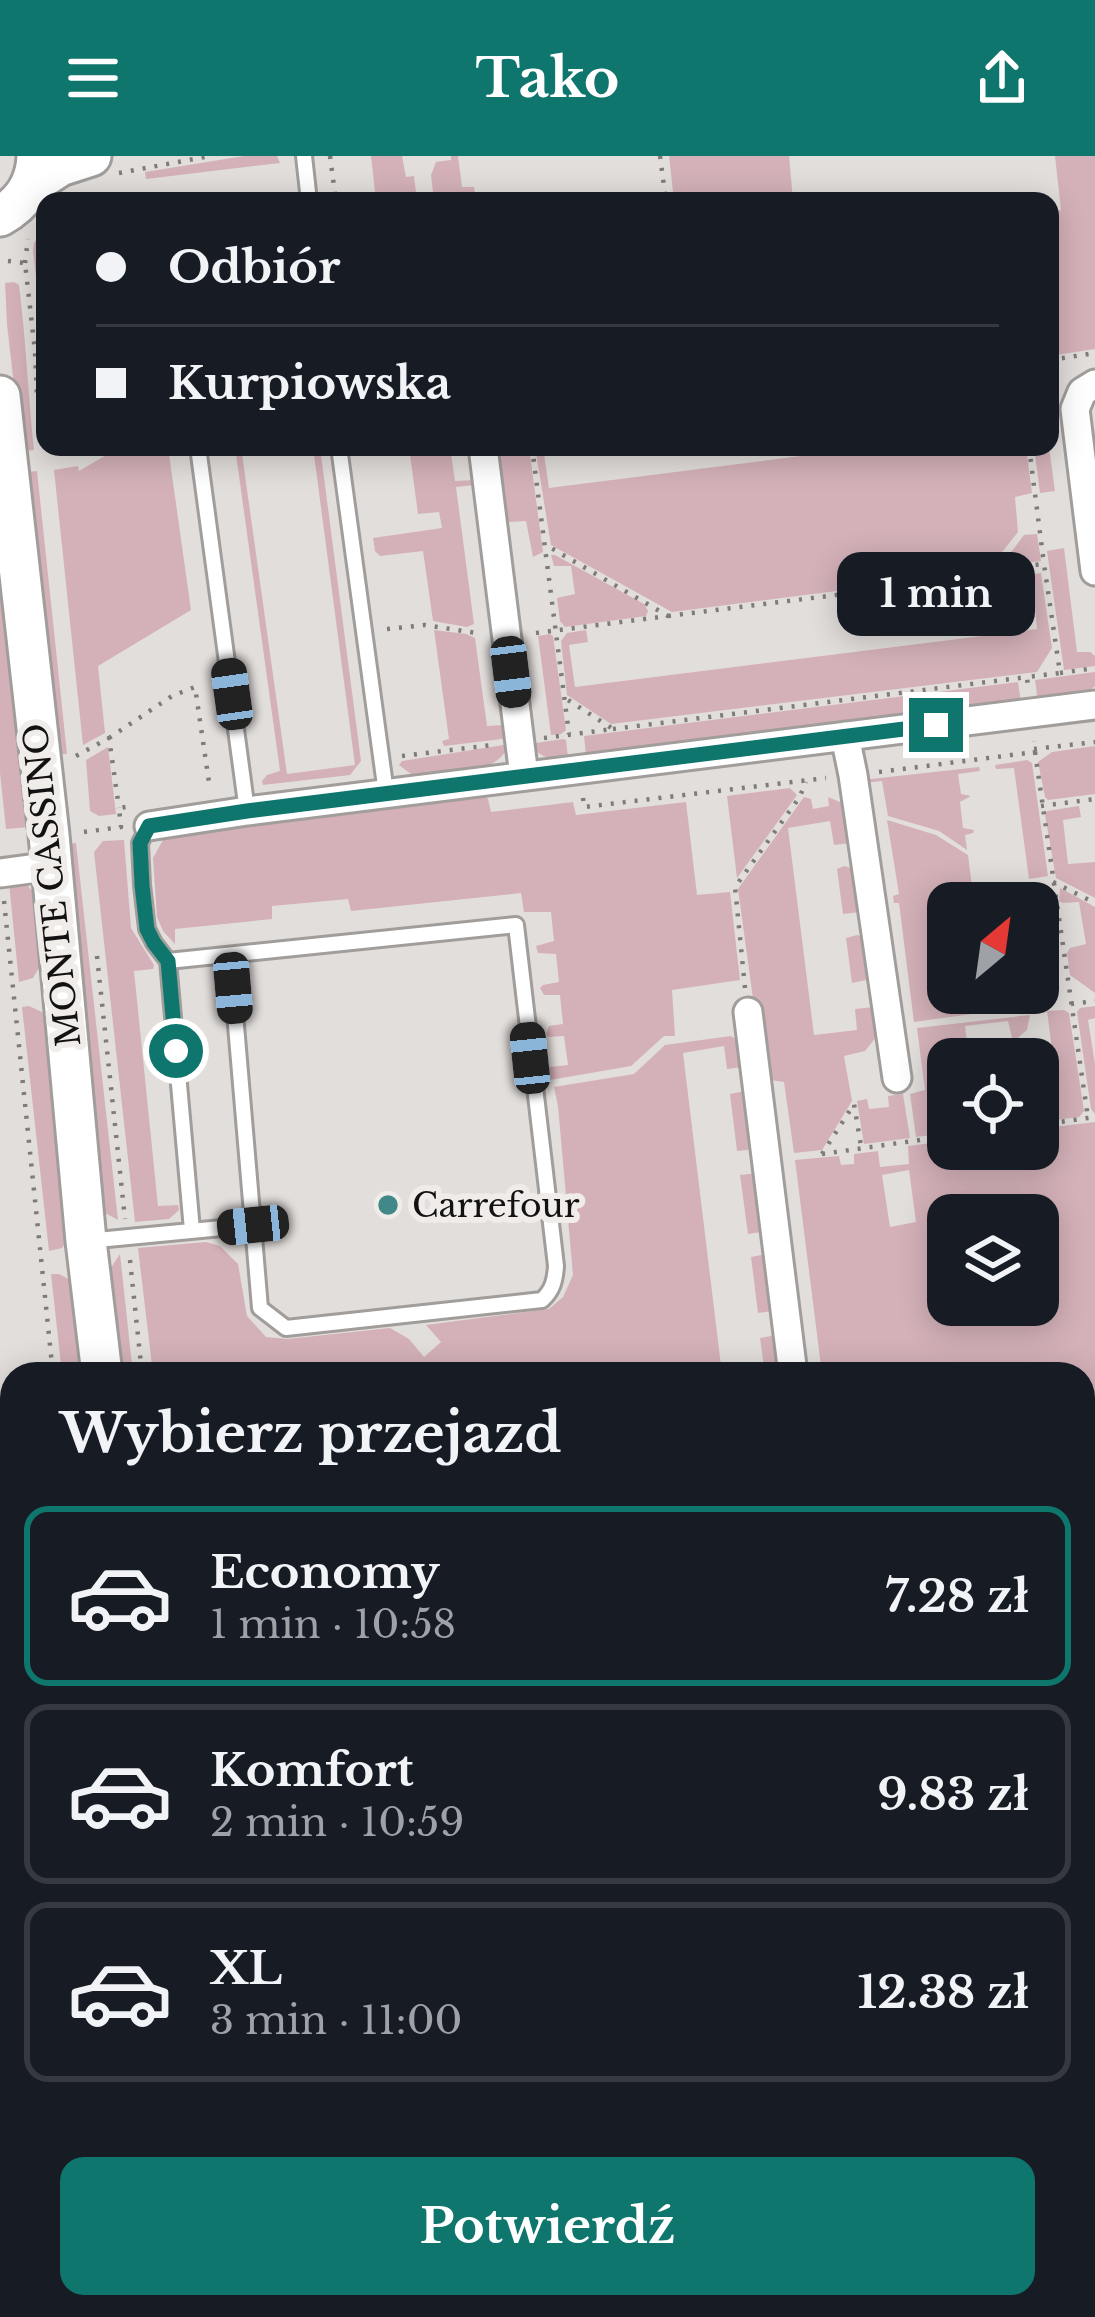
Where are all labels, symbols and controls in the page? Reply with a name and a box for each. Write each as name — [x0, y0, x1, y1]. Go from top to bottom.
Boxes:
icon: menu — [60, 45, 126, 111]
text: Tako — [475, 45, 620, 112]
icon: share — [969, 45, 1035, 111]
text: Odbiór — [168, 239, 340, 295]
text: Kurpiowska — [168, 355, 451, 411]
callout: 1 min — [837, 551, 1035, 635]
text: 1 min — [880, 569, 992, 618]
car — [489, 634, 533, 710]
car — [209, 656, 255, 732]
route end — [909, 698, 963, 752]
street label: MONTE CASSINO — [15, 721, 89, 1049]
north arrow — [927, 882, 1059, 1014]
map controls — [927, 882, 1059, 1326]
car — [212, 951, 254, 1025]
car — [508, 1020, 552, 1096]
route start — [149, 1024, 203, 1078]
button: locate — [927, 1038, 1059, 1170]
place label: Carrefour — [412, 1185, 580, 1226]
marker: Carrefour — [375, 1192, 401, 1218]
button: layers — [927, 1194, 1059, 1326]
car — [215, 1203, 291, 1247]
text: Wybierz przejazd — [60, 1400, 562, 1467]
icon: car — [66, 1542, 174, 1650]
text: Economy — [210, 1544, 440, 1600]
text: 7.28 zł — [885, 1568, 1029, 1624]
text: 1 min · 10:58 — [210, 1600, 456, 1649]
icon: car — [66, 1740, 174, 1848]
text: Komfort — [210, 1742, 414, 1798]
text: 9.83 zł — [877, 1766, 1029, 1822]
text: 2 min · 10:59 — [210, 1798, 464, 1847]
icon: car — [66, 1938, 174, 2046]
text: XL — [210, 1940, 282, 1996]
text: 12.38 zł — [858, 1964, 1029, 2020]
text: 3 min · 11:00 — [210, 1996, 462, 2045]
button: Potwierdź — [60, 2157, 1035, 2295]

